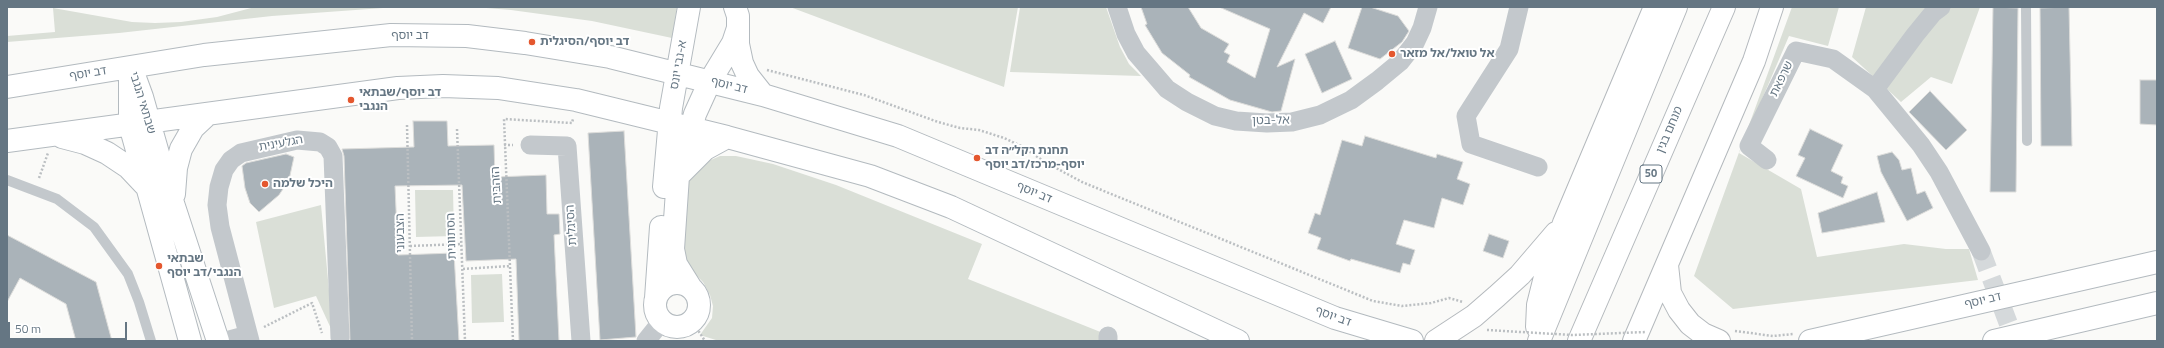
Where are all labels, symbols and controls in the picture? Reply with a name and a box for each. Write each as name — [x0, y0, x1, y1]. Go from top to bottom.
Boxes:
street label: דב יוסף — [391, 29, 429, 43]
place label: דב יוסף/הסיגלית — [540, 35, 629, 49]
marker: דב יוסף/הסיגלית — [527, 37, 537, 47]
street label: א-נבי יונס — [668, 39, 690, 91]
place label: אל טואל/אל מזאר — [1400, 47, 1495, 61]
marker: אל טואל/אל מזאר — [1387, 49, 1397, 59]
street label: שרפאת — [1767, 59, 1797, 99]
street label: דב יוסף — [68, 64, 108, 84]
street label: שבתאי הנגבי — [126, 70, 158, 136]
street label: דב יוסף — [709, 74, 749, 98]
place label: דב יוסף/שבתאי הנגבי — [359, 86, 441, 114]
marker: דב יוסף/שבתאי הנגבי — [346, 95, 356, 105]
street label: מנחם בגין — [1654, 104, 1686, 156]
street label: אל-בטן — [1252, 113, 1290, 129]
street label: הגלעינית — [258, 133, 304, 155]
place label: תחנת רקל״ה דב יוסף-מרכז/דב יוסף — [985, 144, 1085, 172]
marker: תחנת רקל״ה דב יוסף-מרכז/דב יוסף — [972, 153, 982, 163]
road number: 50 — [1640, 165, 1662, 183]
street label: הזהבית — [489, 166, 505, 204]
place label: היכל שלמה — [273, 177, 333, 191]
marker: היכל שלמה — [260, 179, 270, 189]
street label: דב יוסף — [1014, 179, 1054, 207]
street label: הסיגלית — [563, 204, 581, 246]
street label: הסתוונית — [444, 212, 460, 260]
street label: הצבעוני — [393, 213, 409, 253]
place label: שבתאי הנגבי/דב יוסף — [167, 252, 241, 280]
marker: שבתאי הנגבי/דב יוסף — [154, 261, 164, 271]
street label: דב יוסף — [1963, 290, 2003, 312]
street label: דב יוסף — [1313, 304, 1353, 330]
scale bar — [10, 314, 129, 340]
text: 50 m — [15, 319, 41, 338]

